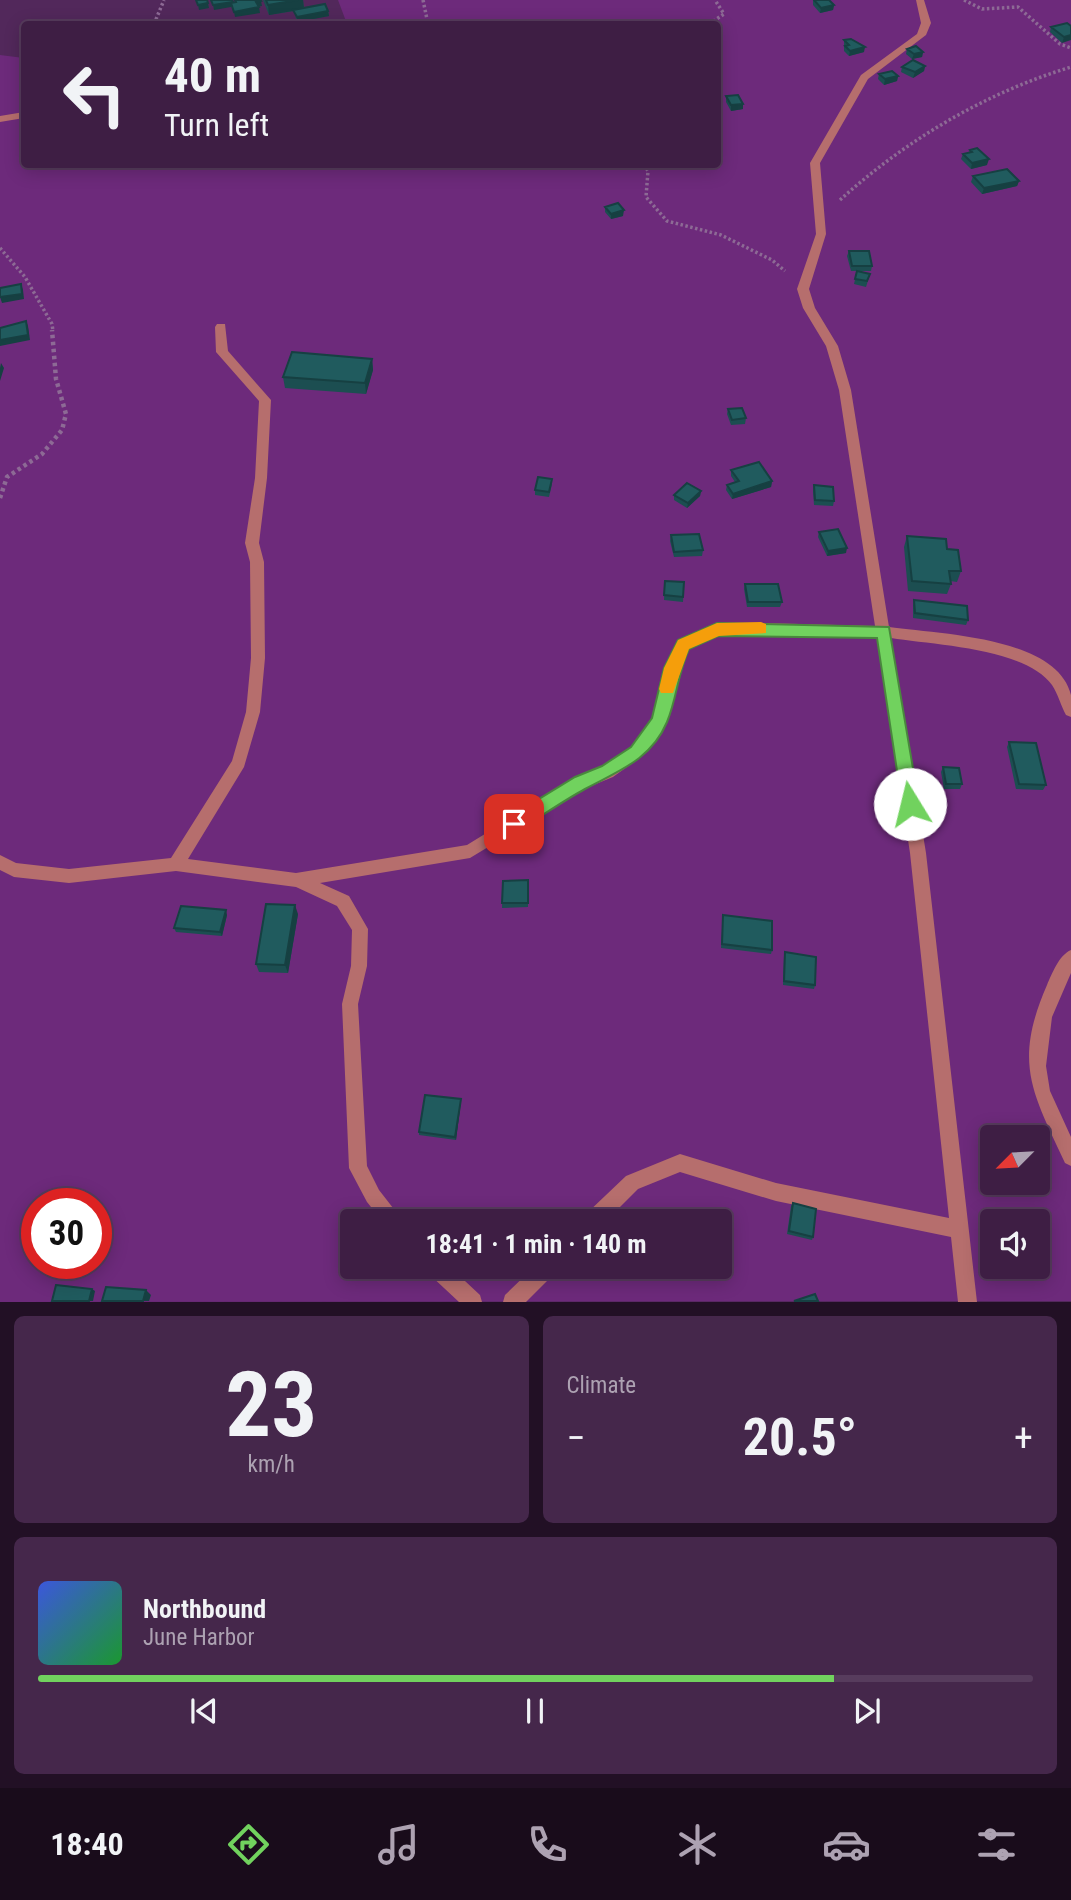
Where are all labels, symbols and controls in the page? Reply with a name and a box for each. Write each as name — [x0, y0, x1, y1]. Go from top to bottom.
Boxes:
text: 40 m — [164, 47, 261, 104]
icon: left — [49, 49, 140, 140]
text: Turn left — [164, 106, 269, 144]
position arrow — [873, 767, 947, 841]
pin — [484, 794, 544, 854]
icon: arrive — [495, 805, 533, 843]
north arrow — [980, 1125, 1050, 1195]
map controls — [980, 1125, 1050, 1279]
speed limit sign: 30 — [21, 1188, 112, 1279]
button: sound — [980, 1209, 1050, 1279]
text: 18:41 · 1 min · 140 m — [426, 1229, 646, 1259]
text: 23 — [225, 1352, 317, 1458]
text: Climate — [567, 1372, 636, 1399]
text: 20.5° — [743, 1407, 857, 1468]
text: − — [567, 1416, 586, 1460]
text: + — [1014, 1416, 1033, 1460]
text: km/h — [248, 1451, 295, 1478]
text: Northbound — [143, 1594, 266, 1624]
text: June Harbor — [143, 1624, 255, 1651]
icon: previous — [185, 1692, 223, 1730]
icon: pause — [516, 1692, 554, 1730]
icon: next — [848, 1692, 886, 1730]
icon: directions — [224, 1820, 273, 1869]
icon: music — [374, 1820, 423, 1869]
icon: phone — [523, 1820, 572, 1869]
icon: climate — [673, 1820, 722, 1869]
icon: car — [822, 1820, 871, 1869]
icon: filters — [972, 1820, 1021, 1869]
text: 18:40 — [50, 1825, 124, 1863]

